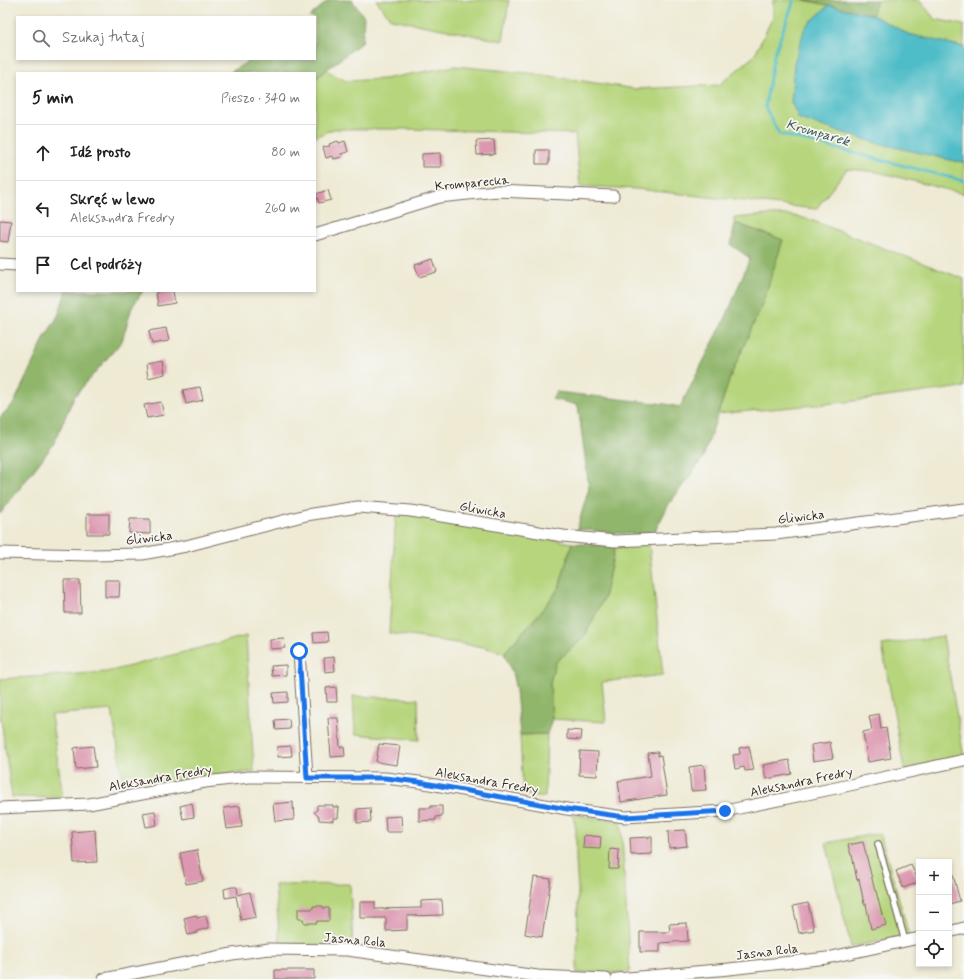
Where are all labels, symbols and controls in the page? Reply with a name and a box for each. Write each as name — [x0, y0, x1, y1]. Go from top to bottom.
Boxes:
search box — [16, 16, 316, 60]
icon: search — [30, 27, 52, 49]
text: Szukaj tutaj — [62, 28, 145, 48]
text: 5 min — [32, 87, 74, 109]
text: Pieszo · 340 m — [221, 90, 300, 107]
water label: Kromparek — [784, 115, 853, 151]
icon: ahead — [32, 142, 54, 164]
text: Idź prosto — [70, 143, 131, 163]
text: 80 m — [271, 144, 300, 161]
street label: Kromparecka — [434, 172, 510, 195]
text: Skręć w lewo — [70, 190, 155, 210]
icon: left — [32, 198, 54, 220]
text: 260 m — [265, 200, 300, 217]
text: Aleksandra Fredry — [70, 210, 175, 227]
icon: arrive — [32, 254, 54, 276]
text: Cel podróży — [70, 255, 142, 275]
street label: Gliwicka — [458, 498, 507, 523]
street label: Gliwicka — [777, 506, 825, 529]
street label: Gliwicka — [125, 527, 173, 550]
route start — [290, 642, 308, 660]
street label: Aleksandra Fredry — [107, 761, 214, 796]
street label: Aleksandra Fredry — [748, 763, 855, 802]
street label: Aleksandra Fredry — [434, 764, 540, 799]
route end — [716, 802, 734, 820]
map controls — [916, 859, 952, 967]
button: + — [916, 859, 952, 895]
button: − — [916, 895, 952, 931]
street label: Jasna Rola — [323, 929, 387, 952]
button: locate — [916, 931, 952, 967]
street label: Jasna Rola — [735, 940, 800, 965]

